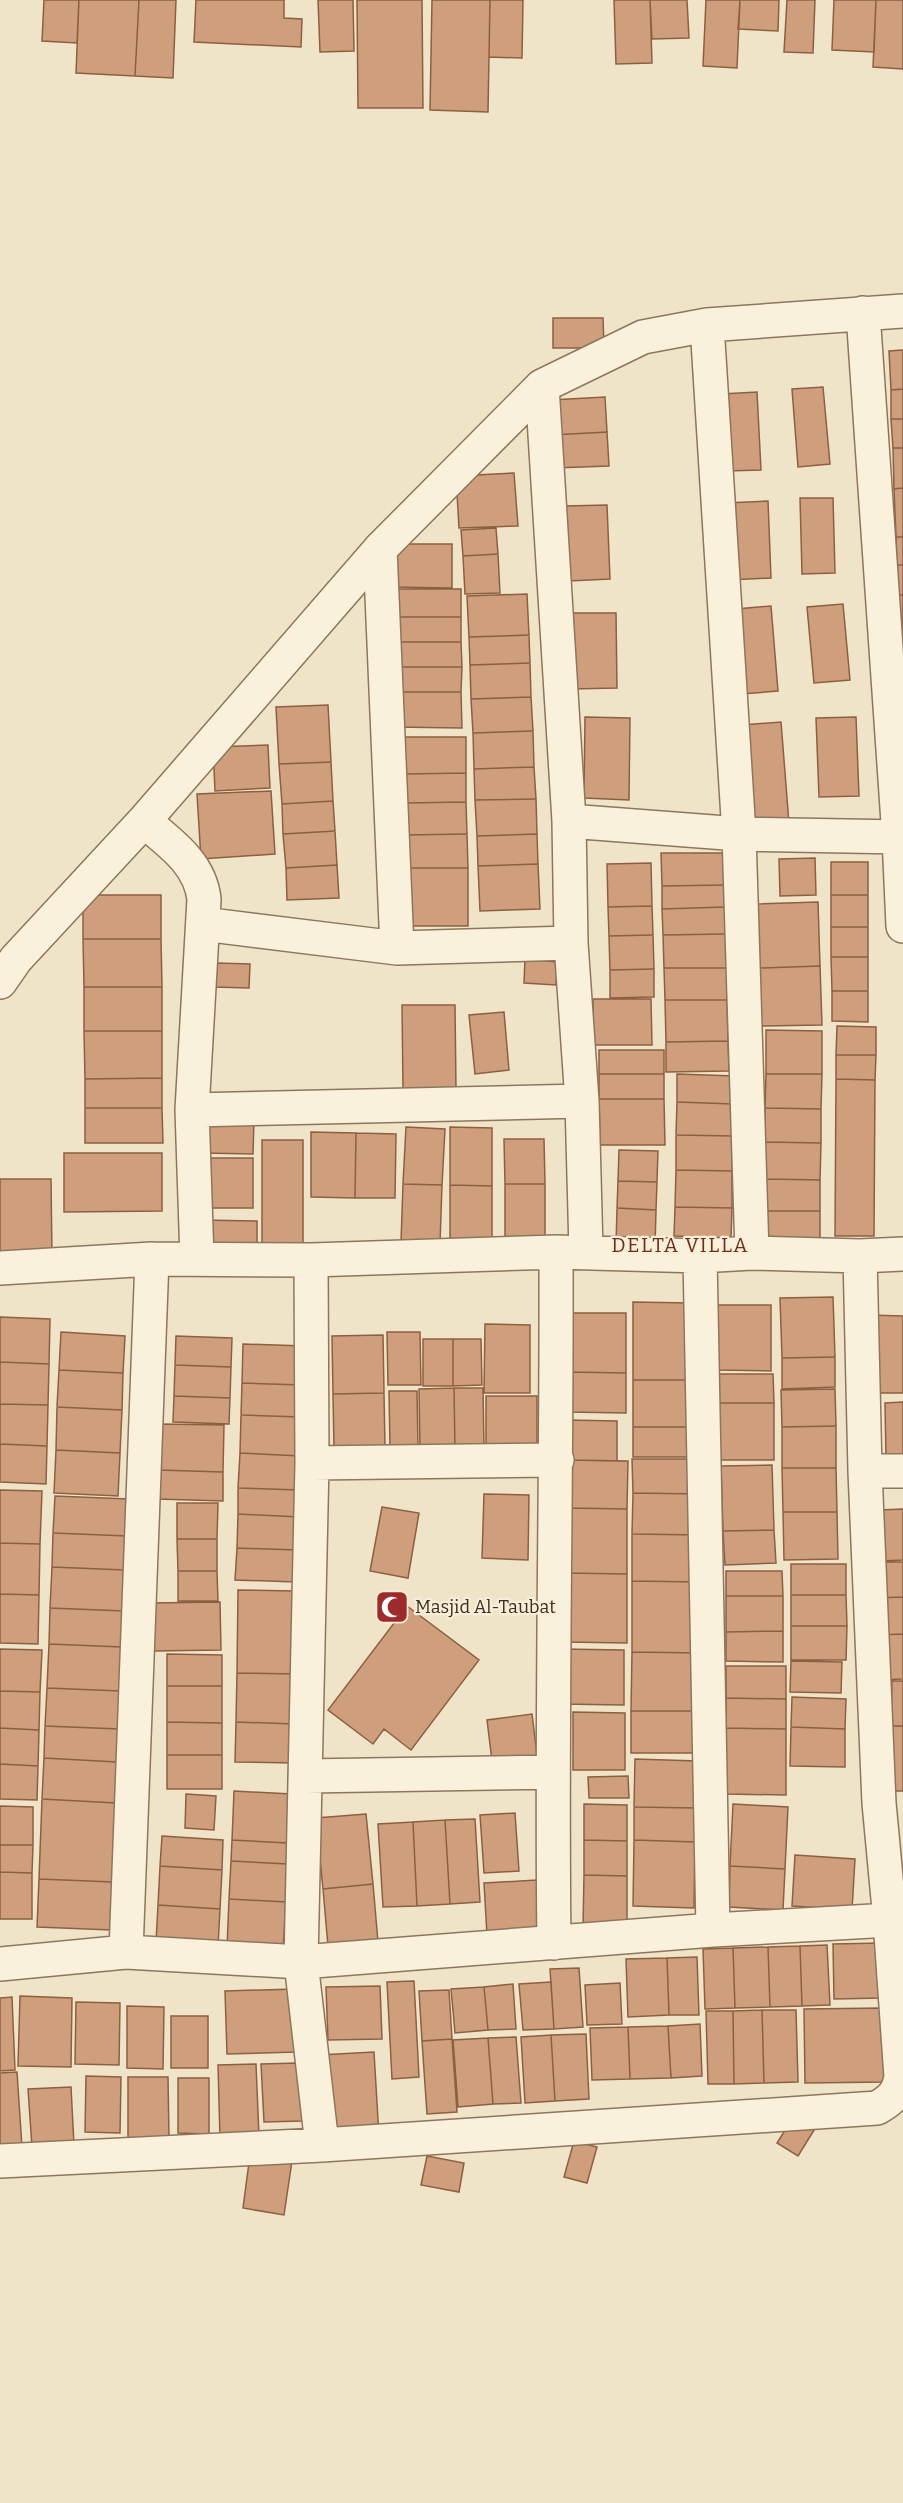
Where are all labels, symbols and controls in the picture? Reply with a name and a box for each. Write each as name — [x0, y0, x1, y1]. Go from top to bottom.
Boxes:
district label: DELTA VILLA — [611, 1233, 749, 1257]
mosque icon: Masjid Al-Taubat — [374, 1589, 410, 1625]
place label: Masjid Al-Taubat — [415, 1596, 556, 1618]

